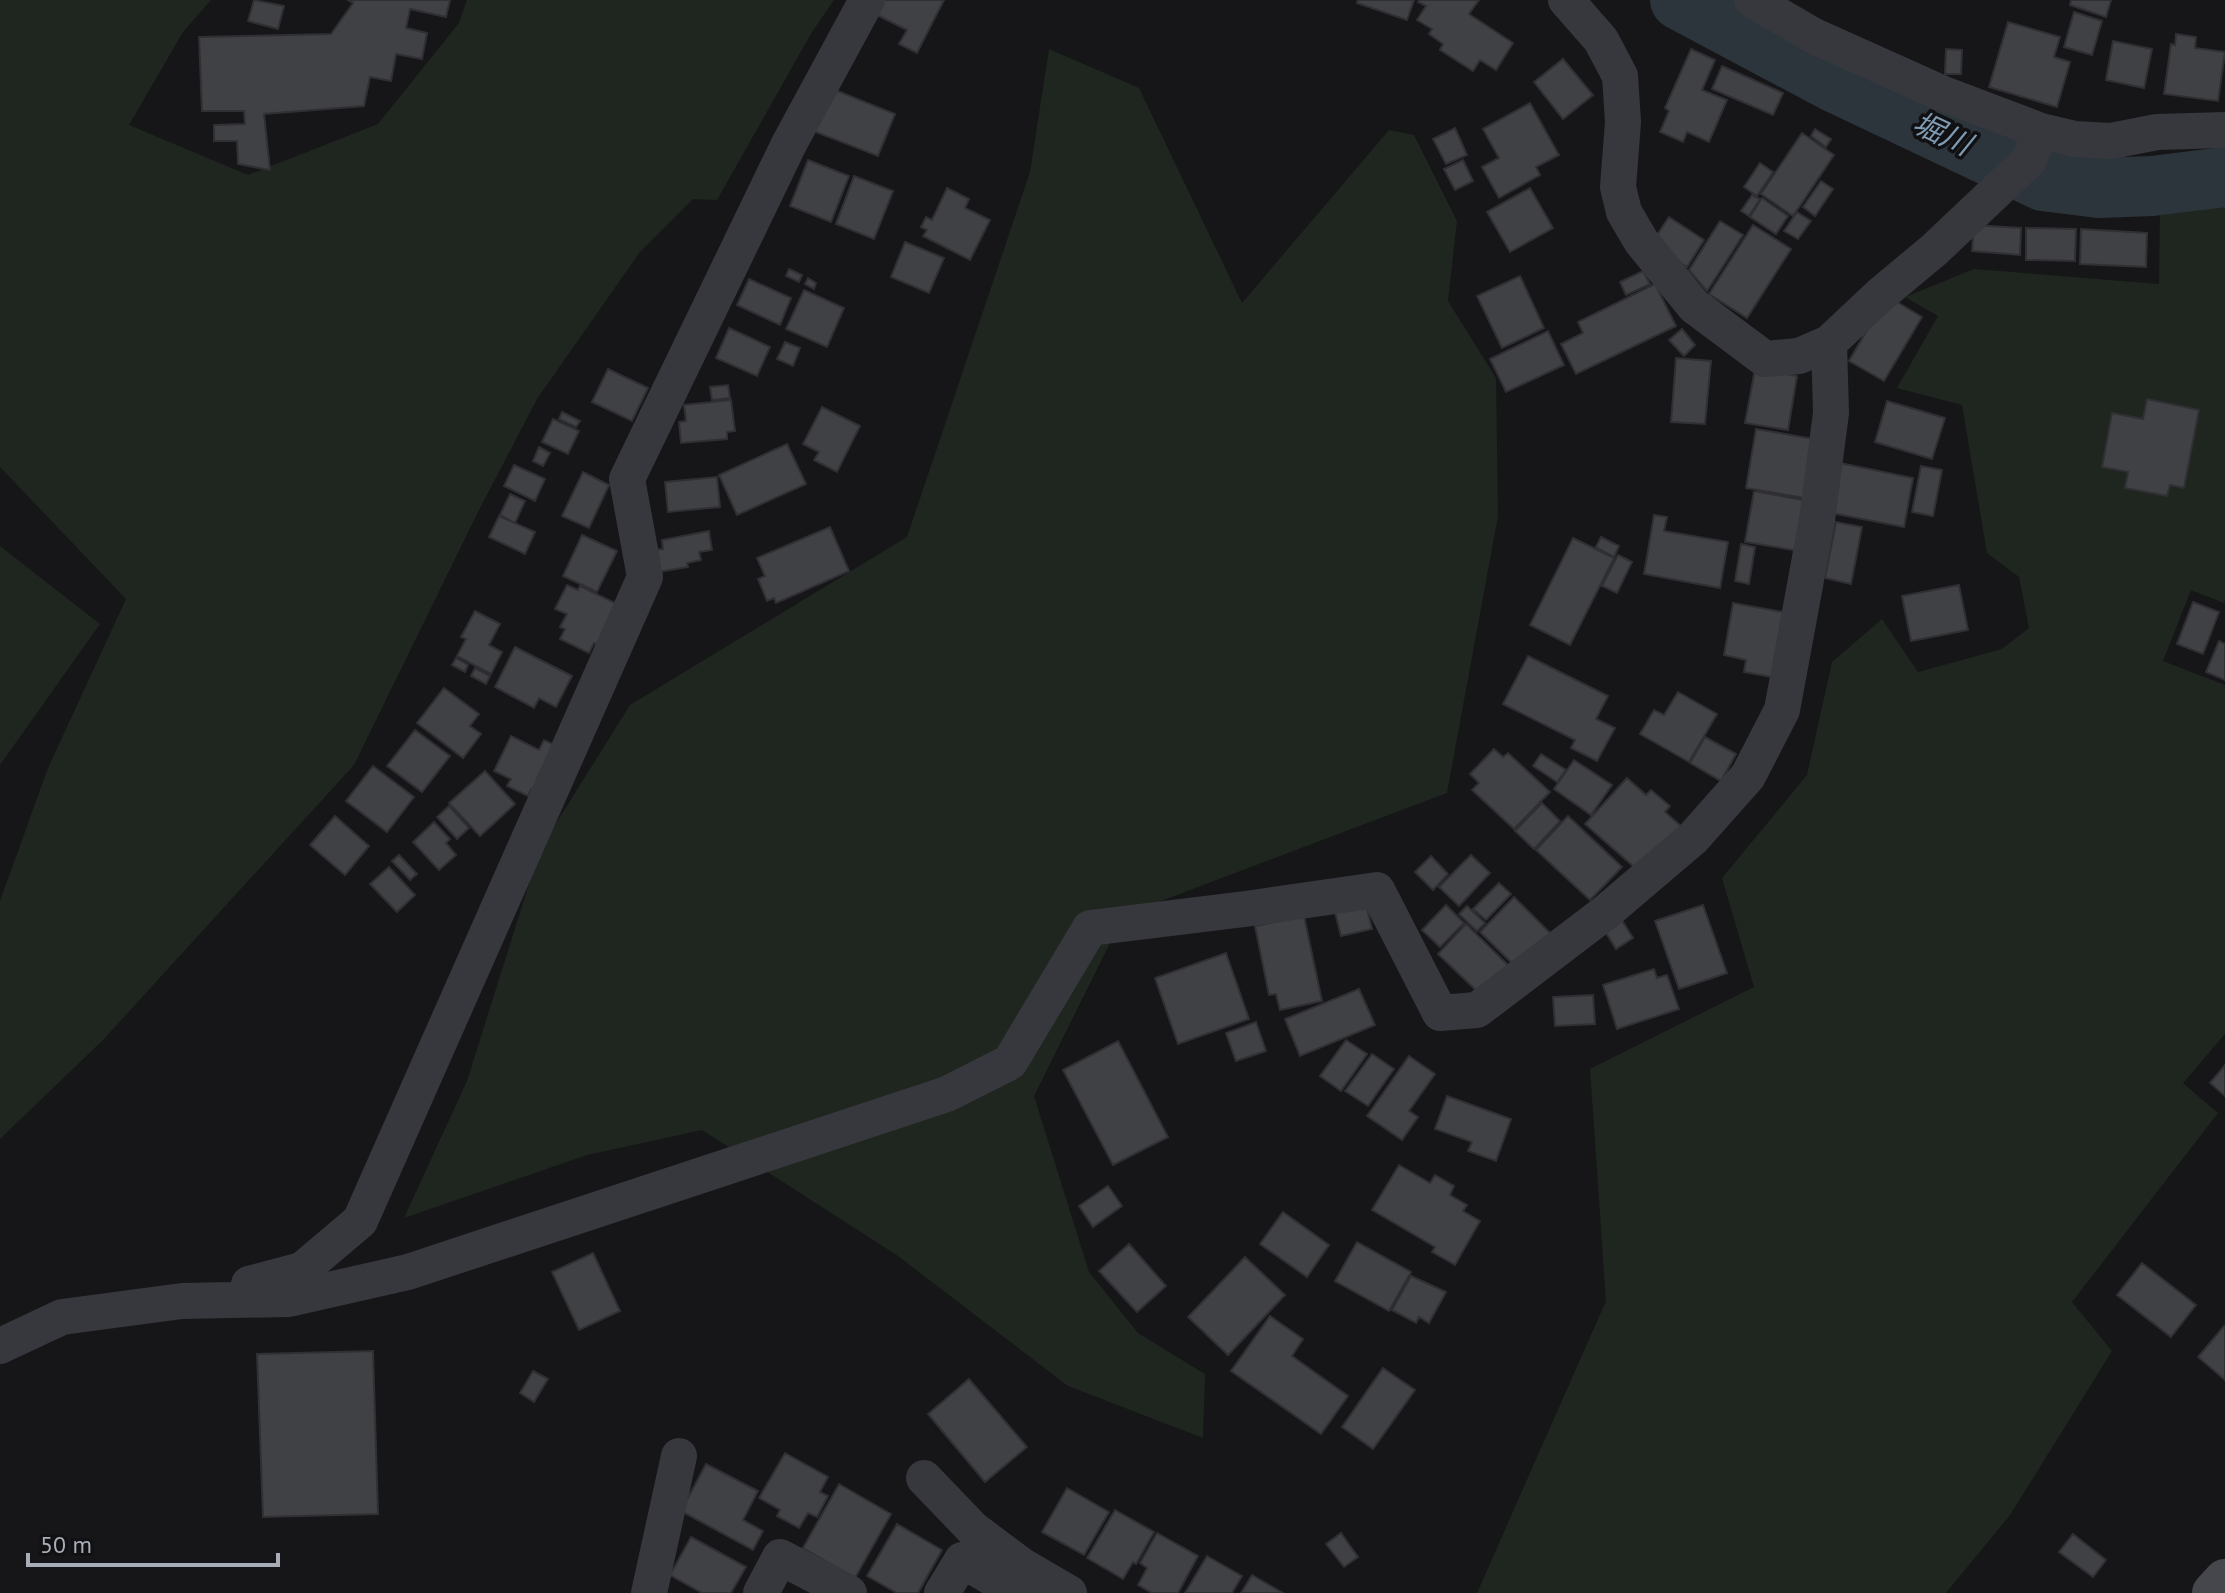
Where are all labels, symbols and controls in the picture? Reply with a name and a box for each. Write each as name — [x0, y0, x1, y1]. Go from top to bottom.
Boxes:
water label: 堀川 — [1907, 102, 1981, 164]
scale bar — [28, 1517, 278, 1567]
text: 50 m — [40, 1529, 92, 1560]

